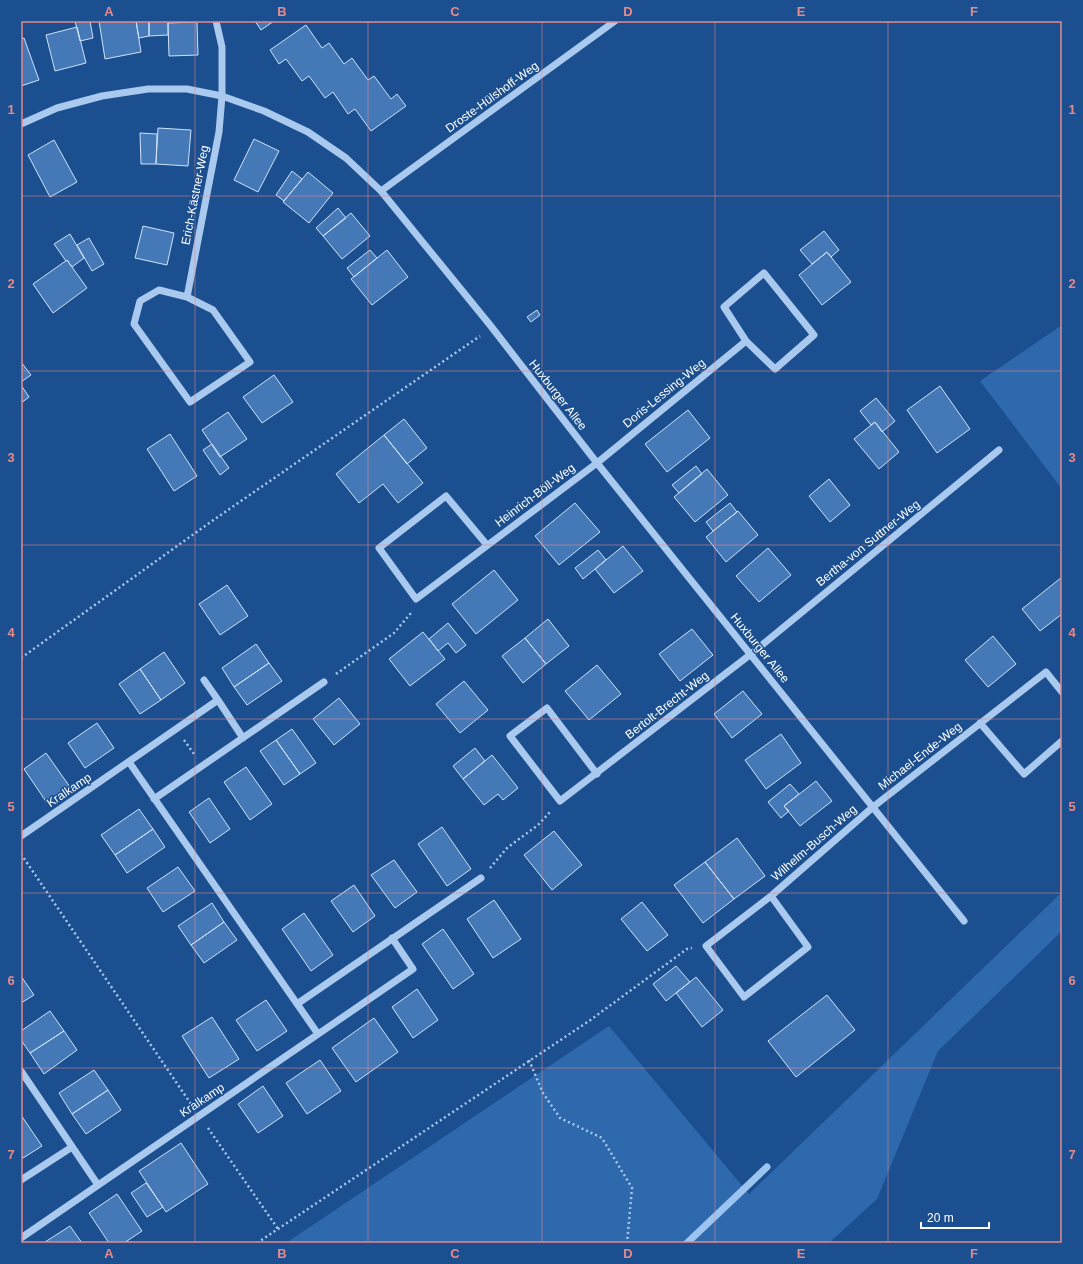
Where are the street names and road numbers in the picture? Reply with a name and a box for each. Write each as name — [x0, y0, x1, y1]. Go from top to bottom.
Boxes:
street label: Droste-Hülshoff-Weg — [443, 59, 541, 135]
street label: Erich-Kästner-Weg — [178, 144, 212, 246]
street label: Doris-Lessing-Weg — [620, 356, 708, 430]
street label: Huxburger Allee — [526, 357, 590, 433]
street label: Heinrich-Böll-Weg — [492, 460, 578, 530]
street label: Bertha-von Suttner-Weg — [813, 497, 923, 589]
street label: Huxburger Allee — [728, 610, 793, 686]
street label: Bertolt-Brecht-Weg — [623, 668, 711, 742]
street label: Michael-Ende-Weg — [876, 719, 964, 793]
street label: Kralkamp — [44, 770, 94, 810]
street label: Wilhelm-Busch-Weg — [768, 802, 860, 884]
street label: Kralkamp — [177, 1080, 227, 1120]

